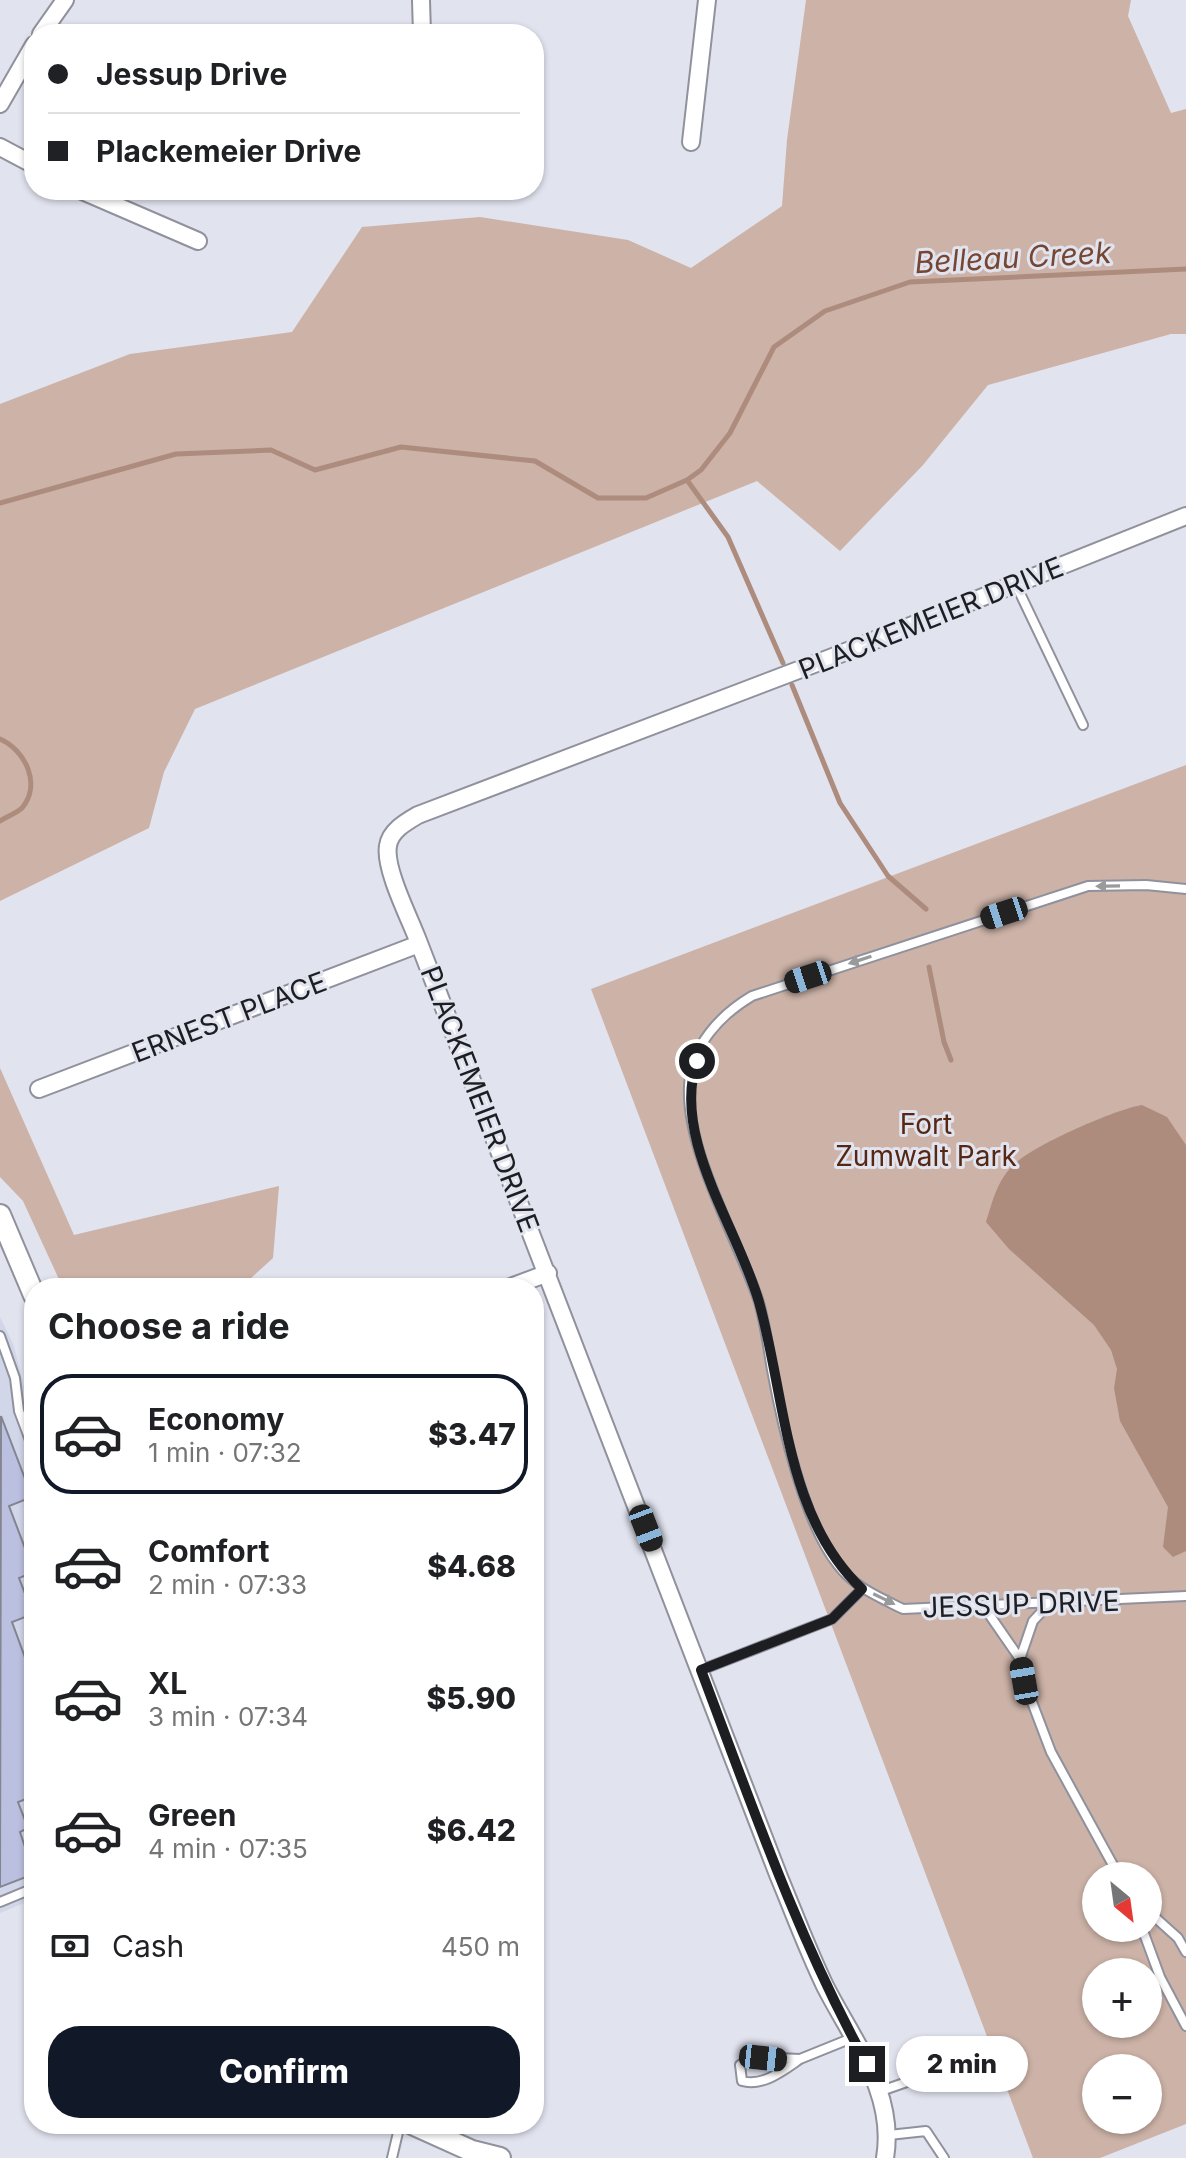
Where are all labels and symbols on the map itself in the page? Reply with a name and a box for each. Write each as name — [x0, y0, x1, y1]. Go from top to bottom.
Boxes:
water label: Belleau Creek — [914, 234, 1113, 280]
street label: PLACKEMEIER DRIVE — [794, 549, 1068, 687]
one-way arrow — [1095, 879, 1120, 892]
car — [977, 894, 1031, 932]
one-way arrow — [848, 955, 872, 967]
car — [781, 958, 835, 996]
street label: PLACKEMEIER DRIVE — [414, 961, 546, 1237]
street label: ERNEST PLACE — [127, 964, 331, 1070]
route start — [679, 1043, 715, 1079]
park label: Fort Zumwalt Park — [835, 1107, 1017, 1173]
car — [626, 1501, 666, 1555]
street label: JESSUP DRIVE — [922, 1584, 1120, 1624]
one-way arrow — [872, 1593, 895, 1606]
car — [1008, 1655, 1040, 1707]
north arrow — [1082, 1862, 1162, 1942]
callout: 2 min — [895, 2036, 1027, 2092]
car — [738, 2044, 788, 2072]
route end — [849, 2046, 885, 2082]

